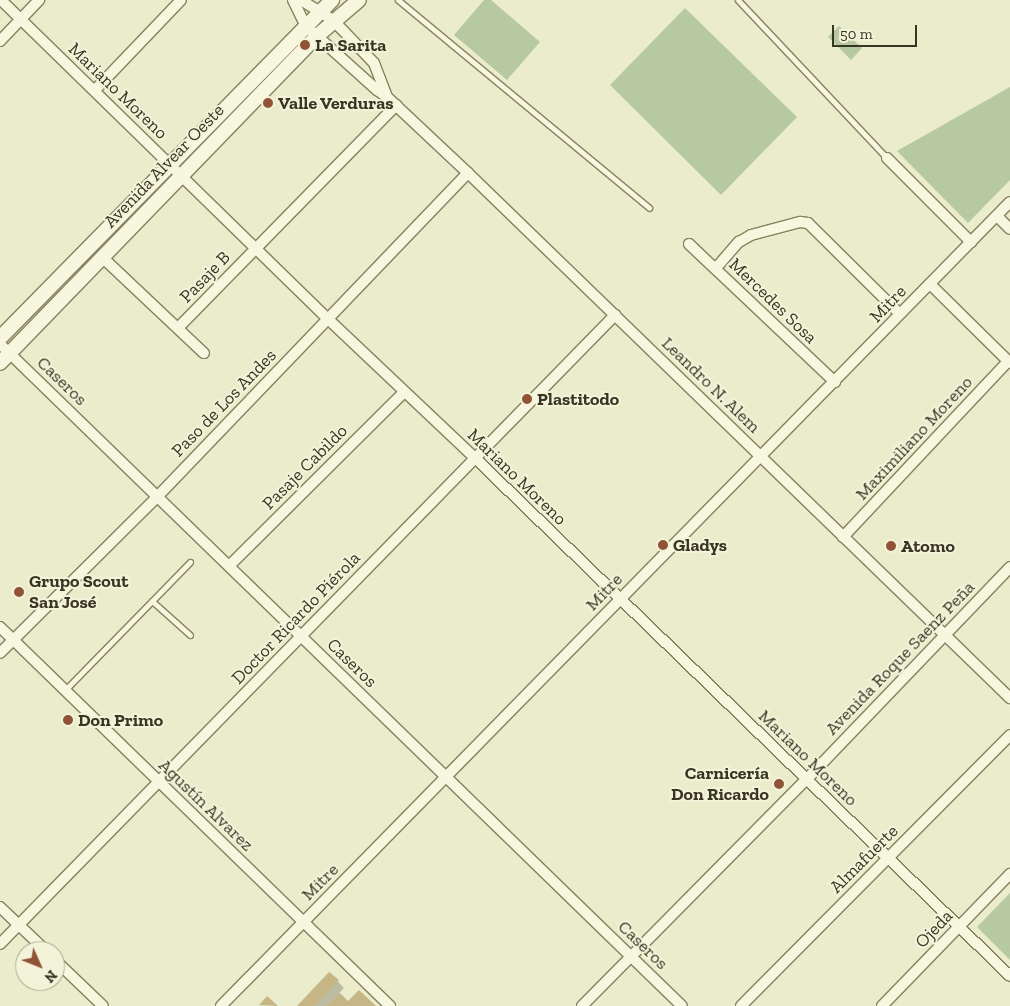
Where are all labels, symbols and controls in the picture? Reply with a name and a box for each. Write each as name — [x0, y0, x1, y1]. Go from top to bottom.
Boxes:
scale bar — [835, 15, 920, 47]
text: 50 m — [840, 25, 873, 43]
place label: La Sarita — [315, 34, 386, 56]
street label: Mariano Moreno — [64, 38, 172, 144]
marker: La Sarita — [299, 39, 311, 51]
place label: Valle Verduras — [278, 92, 394, 114]
marker: Valle Verduras — [262, 97, 274, 109]
street label: Avenida Alvear Oeste — [99, 99, 229, 233]
street label: Pasaje B — [175, 247, 235, 307]
street label: Mercedes Sosa — [725, 254, 821, 348]
street label: Mitre — [865, 281, 911, 327]
street label: Leandro N. Alem — [657, 332, 765, 438]
street label: Paso de Los Andes — [167, 345, 281, 461]
street label: Caseros — [32, 352, 92, 410]
street label: Maximiliano Moreno — [851, 372, 977, 504]
place label: Plastitodo — [537, 388, 619, 410]
marker: Plastitodo — [521, 393, 533, 405]
street label: Pasaje Cabildo — [258, 420, 352, 514]
street label: Mariano Moreno — [463, 424, 571, 530]
place label: Gladys — [673, 534, 727, 556]
place label: Atomo — [901, 535, 955, 557]
marker: Gladys — [657, 539, 669, 551]
marker: Atomo — [885, 540, 897, 552]
street label: Doctor Ricardo Piérola — [227, 547, 365, 689]
street label: Mitre — [581, 569, 627, 615]
place label: Grupo Scout San José — [29, 571, 128, 614]
street label: Avenida Roque Saenz Peña — [821, 577, 979, 739]
marker: Grupo Scout San José — [13, 586, 25, 598]
street label: Caseros — [322, 634, 382, 692]
street label: Mariano Moreno — [754, 705, 862, 811]
place label: Don Primo — [78, 709, 163, 731]
marker: Don Primo — [62, 714, 74, 726]
street label: Agustín Alvarez — [154, 754, 258, 856]
place label: Carnicería Don Ricardo — [671, 763, 769, 806]
marker: Carnicería Don Ricardo — [773, 778, 785, 790]
street label: Almafuerte — [825, 820, 903, 898]
street label: Mitre — [297, 859, 343, 905]
street label: Ojeda — [911, 905, 957, 953]
street label: Caseros — [613, 916, 673, 974]
north arrow — [15, 941, 65, 991]
text: N — [41, 966, 60, 986]

